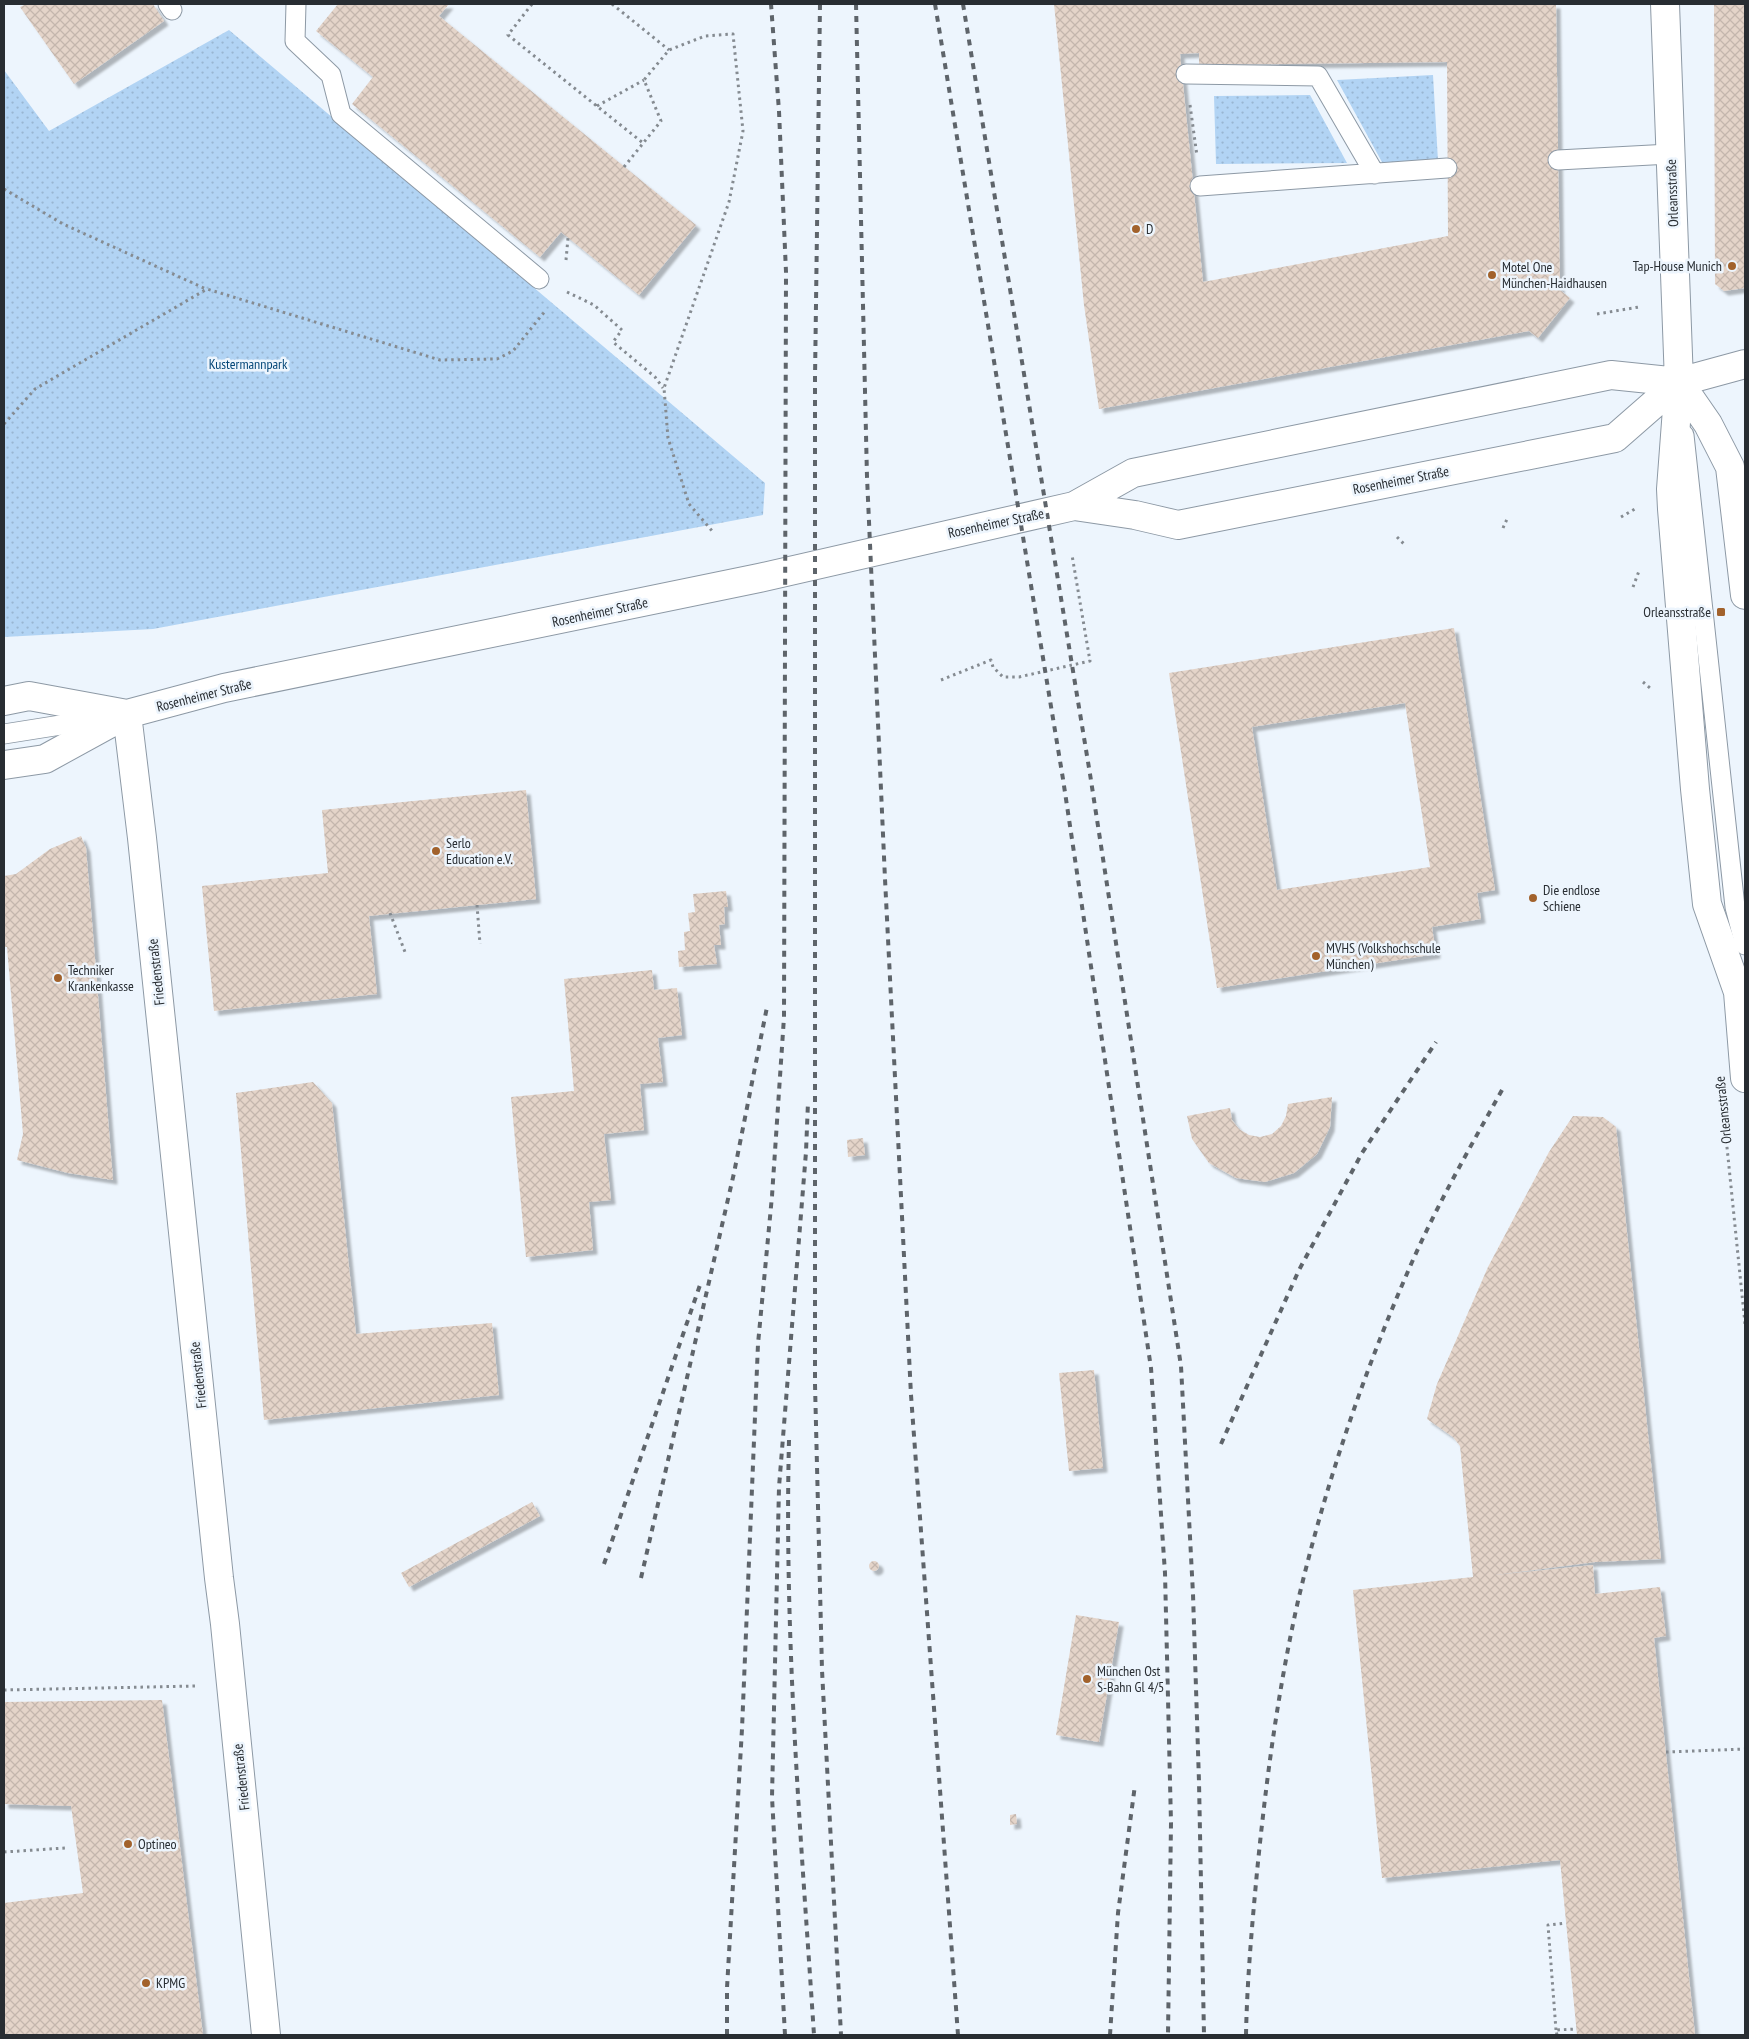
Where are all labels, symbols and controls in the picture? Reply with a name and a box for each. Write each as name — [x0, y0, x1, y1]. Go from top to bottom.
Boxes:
street label: Orleansstraße — [1662, 159, 1682, 227]
place label: D — [1146, 220, 1153, 238]
marker: D — [1130, 223, 1142, 235]
place label: Tap-House Munich — [1633, 257, 1722, 275]
place label: Motel One München-Haidhausen — [1502, 258, 1607, 292]
marker: Tap-House Munich — [1726, 260, 1738, 272]
marker: Motel One München-Haidhausen — [1486, 269, 1498, 281]
park label: Kustermannpark — [209, 355, 288, 373]
street label: Rosenheimer Straße — [1351, 462, 1451, 498]
street label: Rosenheimer Straße — [946, 504, 1046, 542]
street label: Rosenheimer Straße — [550, 593, 650, 631]
place label: Orleansstraße — [1643, 603, 1711, 621]
marker: Orleansstraße — [1715, 606, 1727, 618]
street label: Rosenheimer Straße — [155, 674, 254, 716]
place label: Serlo Education e.V. — [446, 834, 513, 868]
marker: Serlo Education e.V. — [430, 845, 442, 857]
place label: Die endlose Schiene — [1543, 881, 1600, 915]
marker: Die endlose Schiene — [1527, 892, 1539, 904]
street label: Friedenstraße — [144, 937, 168, 1006]
place label: MVHS (Volkshochschule München) — [1326, 939, 1441, 973]
marker: MVHS (Volkshochschule München) — [1310, 950, 1322, 962]
place label: Techniker Krankenkasse — [68, 961, 134, 995]
marker: Techniker Krankenkasse — [52, 972, 64, 984]
street label: Orleansstraße — [1710, 1075, 1735, 1145]
street label: Friedenstraße — [186, 1340, 210, 1409]
place label: München Ost S-Bahn Gl 4/5 — [1097, 1662, 1164, 1696]
marker: München Ost S-Bahn Gl 4/5 — [1081, 1673, 1093, 1685]
street label: Friedenstraße — [229, 1742, 253, 1811]
place label: Optineo — [138, 1835, 177, 1853]
marker: Optineo — [122, 1838, 134, 1850]
place label: KPMG — [156, 1974, 185, 1992]
marker: KPMG — [140, 1977, 152, 1989]

